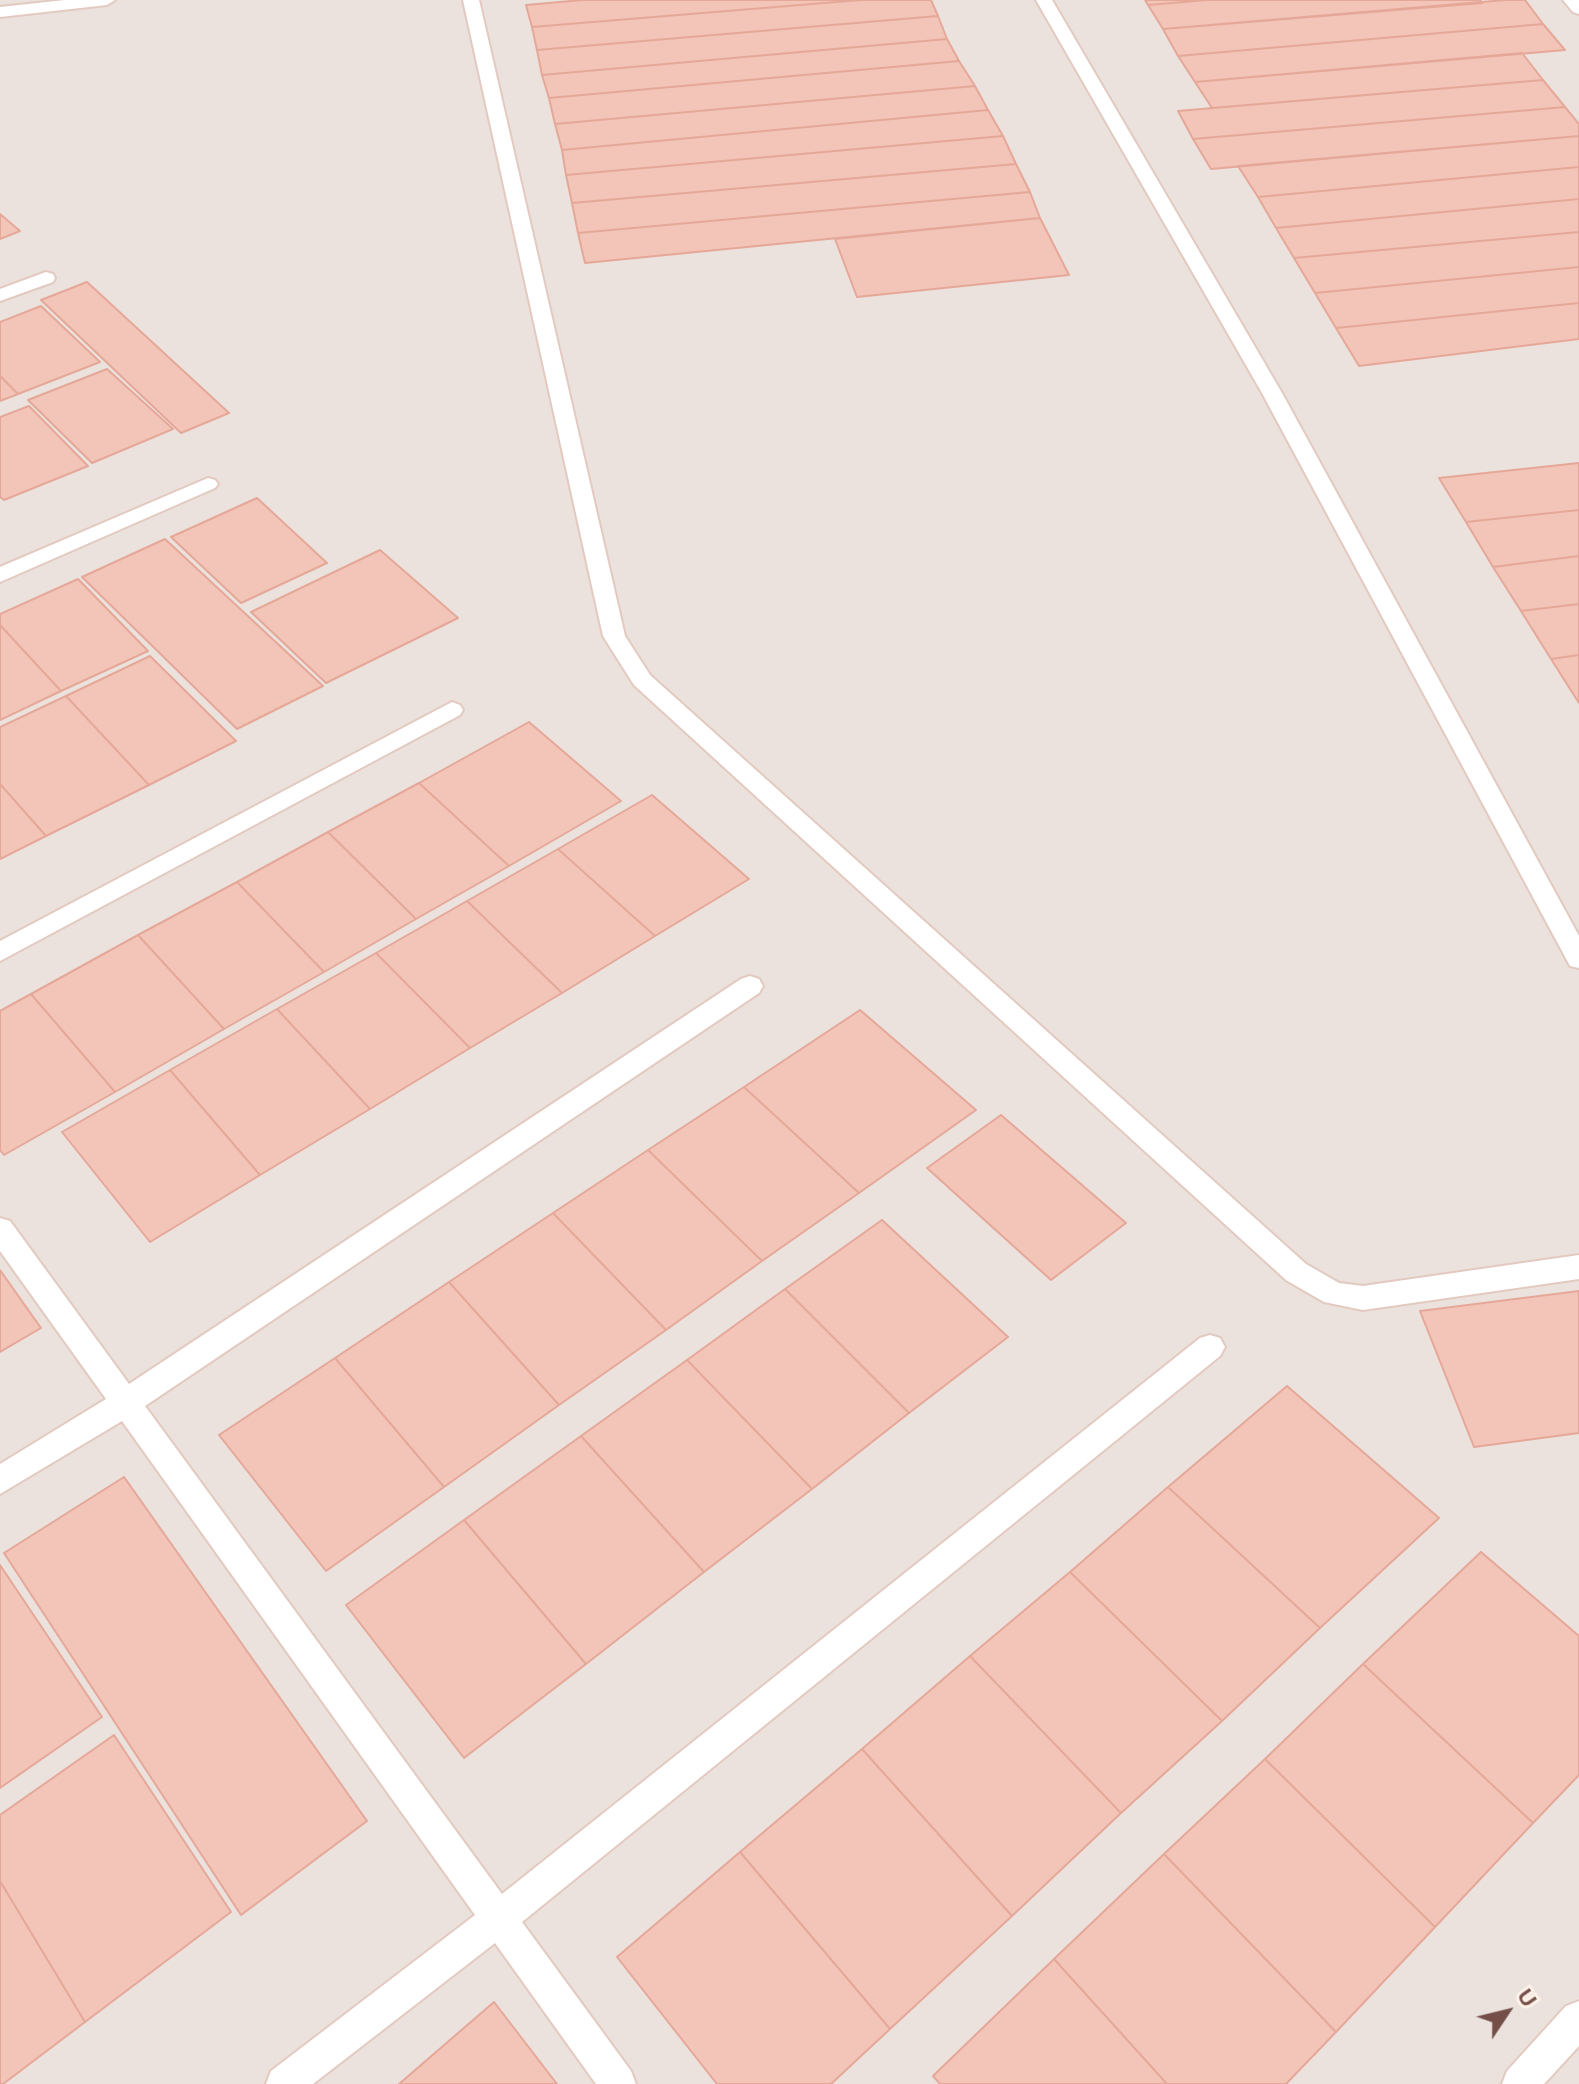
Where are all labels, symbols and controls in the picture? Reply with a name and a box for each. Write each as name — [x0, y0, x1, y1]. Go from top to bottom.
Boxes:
north arrow — [1467, 1972, 1547, 2052]
text: U — [1512, 1984, 1542, 2012]

